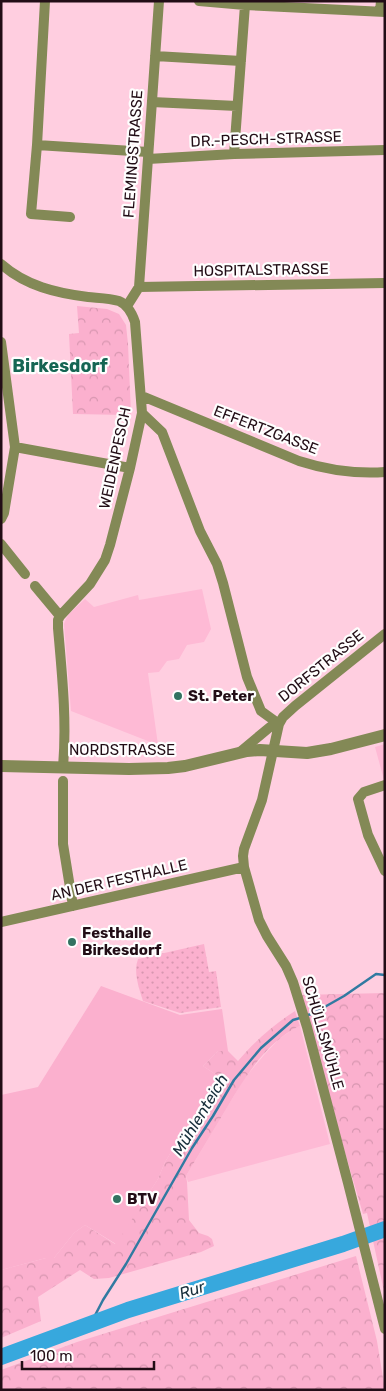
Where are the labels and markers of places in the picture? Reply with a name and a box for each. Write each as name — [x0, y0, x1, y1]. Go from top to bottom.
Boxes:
place label: St. Peter — [188, 687, 254, 705]
marker: St. Peter — [172, 690, 184, 702]
place label: Festhalle Birkesdorf — [82, 924, 162, 959]
marker: Festhalle Birkesdorf — [66, 936, 78, 948]
place label: BTV — [127, 1190, 158, 1208]
marker: BTV — [111, 1193, 123, 1205]

